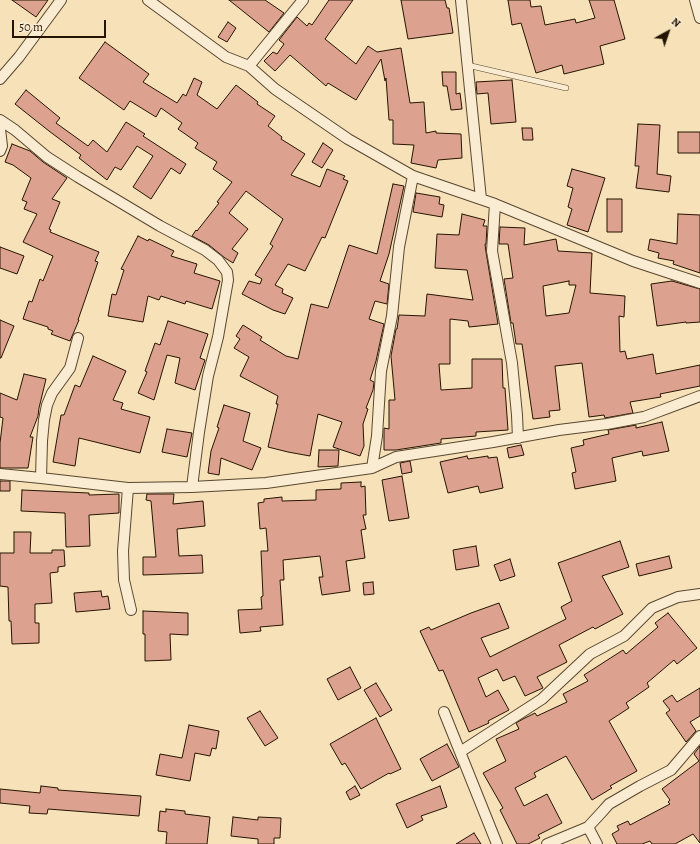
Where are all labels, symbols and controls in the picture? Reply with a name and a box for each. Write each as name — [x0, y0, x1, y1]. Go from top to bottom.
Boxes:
scale bar — [14, 12, 108, 38]
north arrow — [648, 12, 688, 52]
text: N — [668, 14, 684, 31]
text: 50 m — [19, 19, 43, 35]

